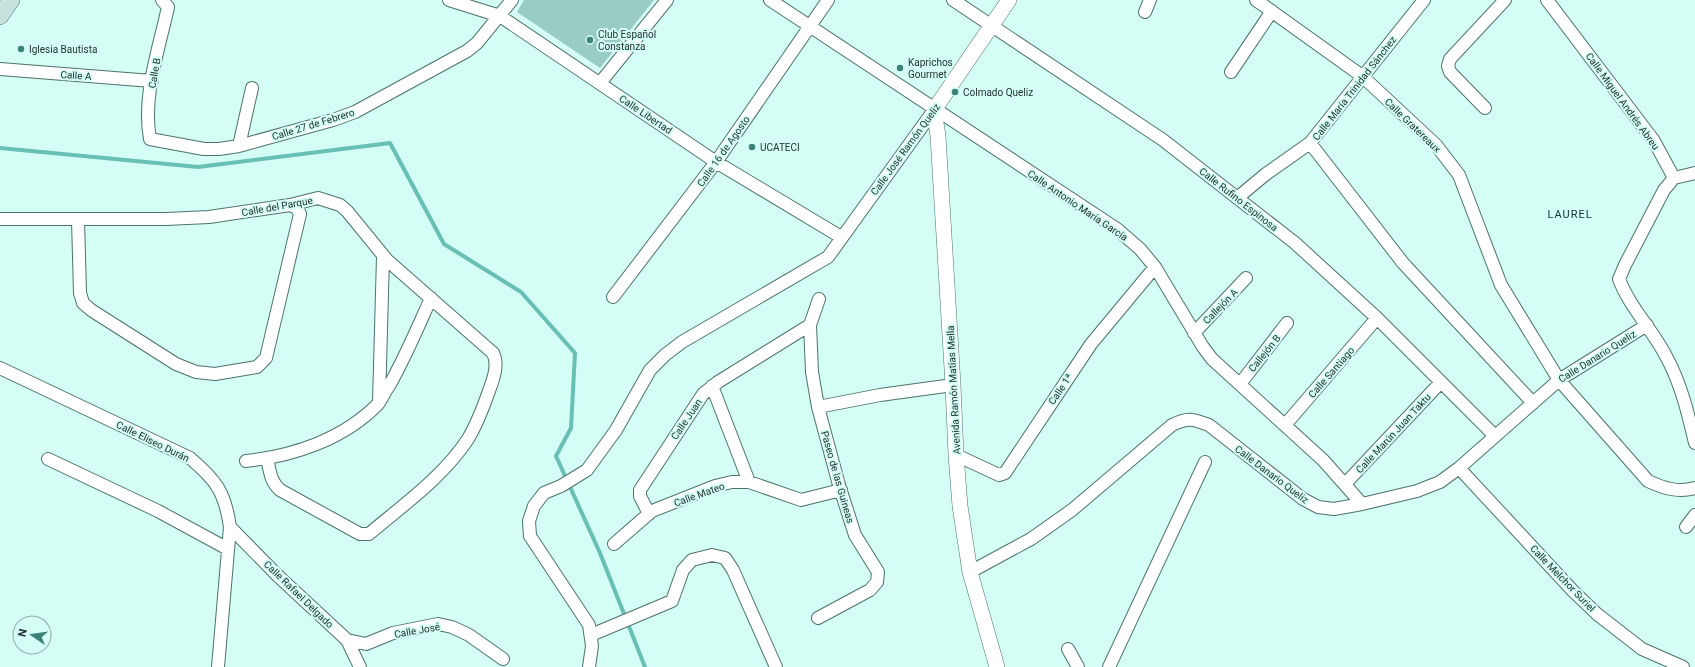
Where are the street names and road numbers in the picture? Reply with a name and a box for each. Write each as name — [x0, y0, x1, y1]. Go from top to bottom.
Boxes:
street label: Calle María Trinidad Sánchez — [1310, 34, 1398, 142]
street label: Calle Miguel Andrés Abreu — [1584, 51, 1662, 152]
street label: Calle B — [146, 57, 163, 89]
street label: Calle A — [60, 69, 92, 82]
street label: Calle Libertad — [617, 93, 674, 136]
street label: Calle Gratereaux — [1383, 96, 1443, 155]
street label: Calle José Ramón Queliz — [869, 101, 942, 197]
street label: Calle 27 de Febrero — [271, 107, 356, 142]
street label: Calle 16 de Agosto — [695, 114, 752, 189]
street label: Calle Rufino Espinosa — [1197, 165, 1280, 233]
street label: Calle Antonio María García — [1026, 168, 1130, 243]
street label: Calle del Parque — [241, 195, 313, 218]
street label: Callejón A — [1201, 286, 1240, 326]
street label: Avenida Ramón Matías Mella — [945, 325, 962, 455]
street label: Calle Danario Queliz — [1557, 328, 1638, 385]
street label: Callejón B — [1246, 333, 1283, 374]
street label: Calle Santiago — [1306, 344, 1357, 400]
street label: Calle 1ª — [1046, 372, 1075, 407]
street label: Calle Marún Juan Taktu — [1354, 391, 1433, 475]
street label: Calle Juan — [669, 397, 704, 442]
street label: Calle Eliseo Durán — [114, 419, 191, 464]
street label: Paseo de las Guineas — [819, 430, 856, 525]
street label: Calle Danario Queliz — [1233, 443, 1311, 506]
street label: Calle Mateo — [672, 480, 726, 509]
street label: Calle Melchor Suriel — [1528, 543, 1597, 614]
street label: Calle Rafael Delgado — [262, 558, 336, 630]
street label: Calle José — [393, 621, 441, 640]

